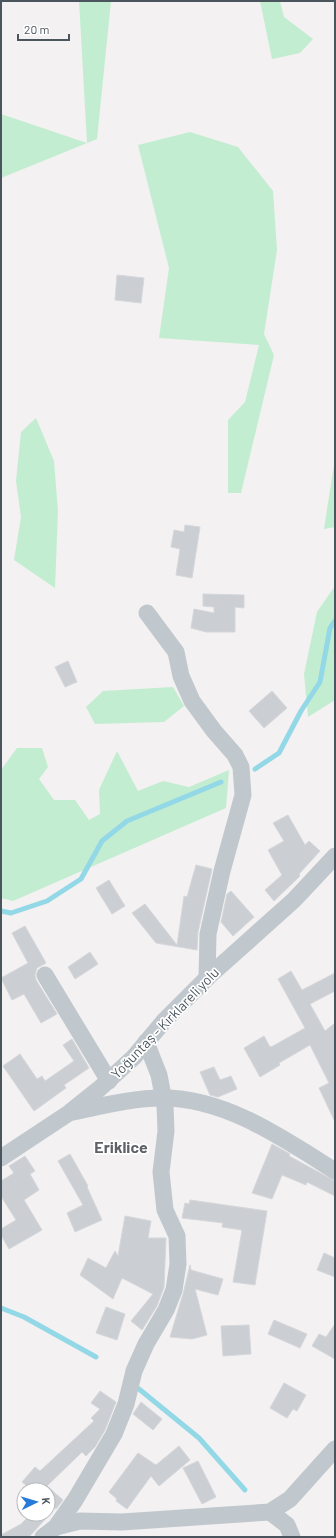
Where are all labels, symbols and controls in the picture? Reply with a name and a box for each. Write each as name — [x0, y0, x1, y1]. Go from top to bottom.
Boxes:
scale bar — [18, 16, 69, 42]
text: 20 m — [24, 22, 50, 36]
street label: Yoğuntaş - Kırklareli yolu — [107, 964, 222, 1082]
district label: Eriklice — [94, 1137, 148, 1156]
north arrow — [16, 1482, 56, 1522]
text: K — [40, 1497, 53, 1505]

